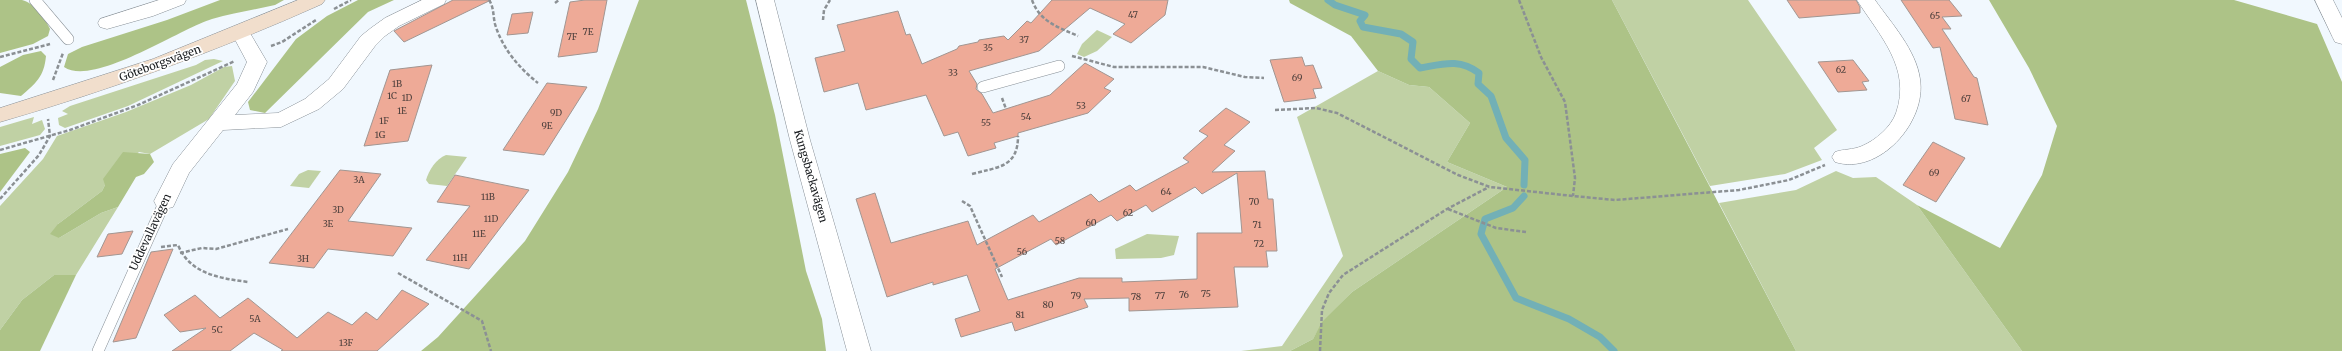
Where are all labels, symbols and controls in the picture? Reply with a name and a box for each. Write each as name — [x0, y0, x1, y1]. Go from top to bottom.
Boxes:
house number: 47 — [1128, 9, 1138, 20]
house number: 65 — [1930, 10, 1940, 21]
house number: 7E — [583, 26, 594, 37]
house number: 7F — [567, 31, 578, 42]
house number: 37 — [1019, 34, 1029, 45]
street label: Göteborgsvägen — [117, 41, 203, 84]
house number: 35 — [983, 42, 993, 53]
house number: 62 — [1836, 64, 1846, 75]
house number: 33 — [948, 67, 958, 78]
house number: 69 — [1292, 72, 1302, 83]
house number: 1B — [392, 78, 402, 89]
house number: 1C — [387, 90, 397, 101]
house number: 1D — [402, 92, 413, 103]
house number: 67 — [1961, 93, 1971, 104]
house number: 53 — [1076, 100, 1086, 111]
house number: 1E — [397, 105, 407, 116]
house number: 9D — [550, 107, 562, 118]
house number: 54 — [1021, 111, 1032, 122]
house number: 1F — [379, 115, 389, 126]
house number: 55 — [981, 117, 991, 128]
house number: 9E — [542, 120, 553, 131]
street label: Kungsbackavägen — [791, 128, 831, 225]
house number: 1G — [375, 129, 386, 140]
house number: 69 — [1929, 167, 1939, 178]
house number: 3A — [353, 174, 365, 185]
house number: 64 — [1161, 186, 1172, 197]
street label: Uddevallavägen — [126, 191, 174, 273]
house number: 11B — [481, 191, 495, 202]
house number: 70 — [1249, 196, 1260, 207]
house number: 3D — [332, 204, 344, 215]
house number: 62 — [1123, 207, 1133, 218]
house number: 11D — [484, 213, 498, 224]
house number: 60 — [1085, 217, 1097, 228]
house number: 3E — [323, 218, 334, 229]
house number: 71 — [1252, 219, 1262, 230]
house number: 11E — [472, 228, 486, 239]
house number: 58 — [1055, 235, 1065, 246]
house number: 72 — [1254, 238, 1264, 249]
house number: 56 — [1017, 246, 1028, 257]
house number: 11H — [453, 252, 468, 263]
house number: 3H — [297, 253, 309, 264]
house number: 75 — [1201, 288, 1211, 299]
house number: 76 — [1179, 289, 1190, 300]
house number: 79 — [1071, 290, 1081, 301]
house number: 77 — [1155, 290, 1165, 301]
house number: 78 — [1131, 291, 1141, 302]
house number: 80 — [1042, 299, 1054, 310]
house number: 81 — [1015, 309, 1025, 320]
house number: 5A — [249, 313, 261, 324]
house number: 5C — [211, 324, 223, 335]
house number: 13F — [339, 337, 354, 348]

